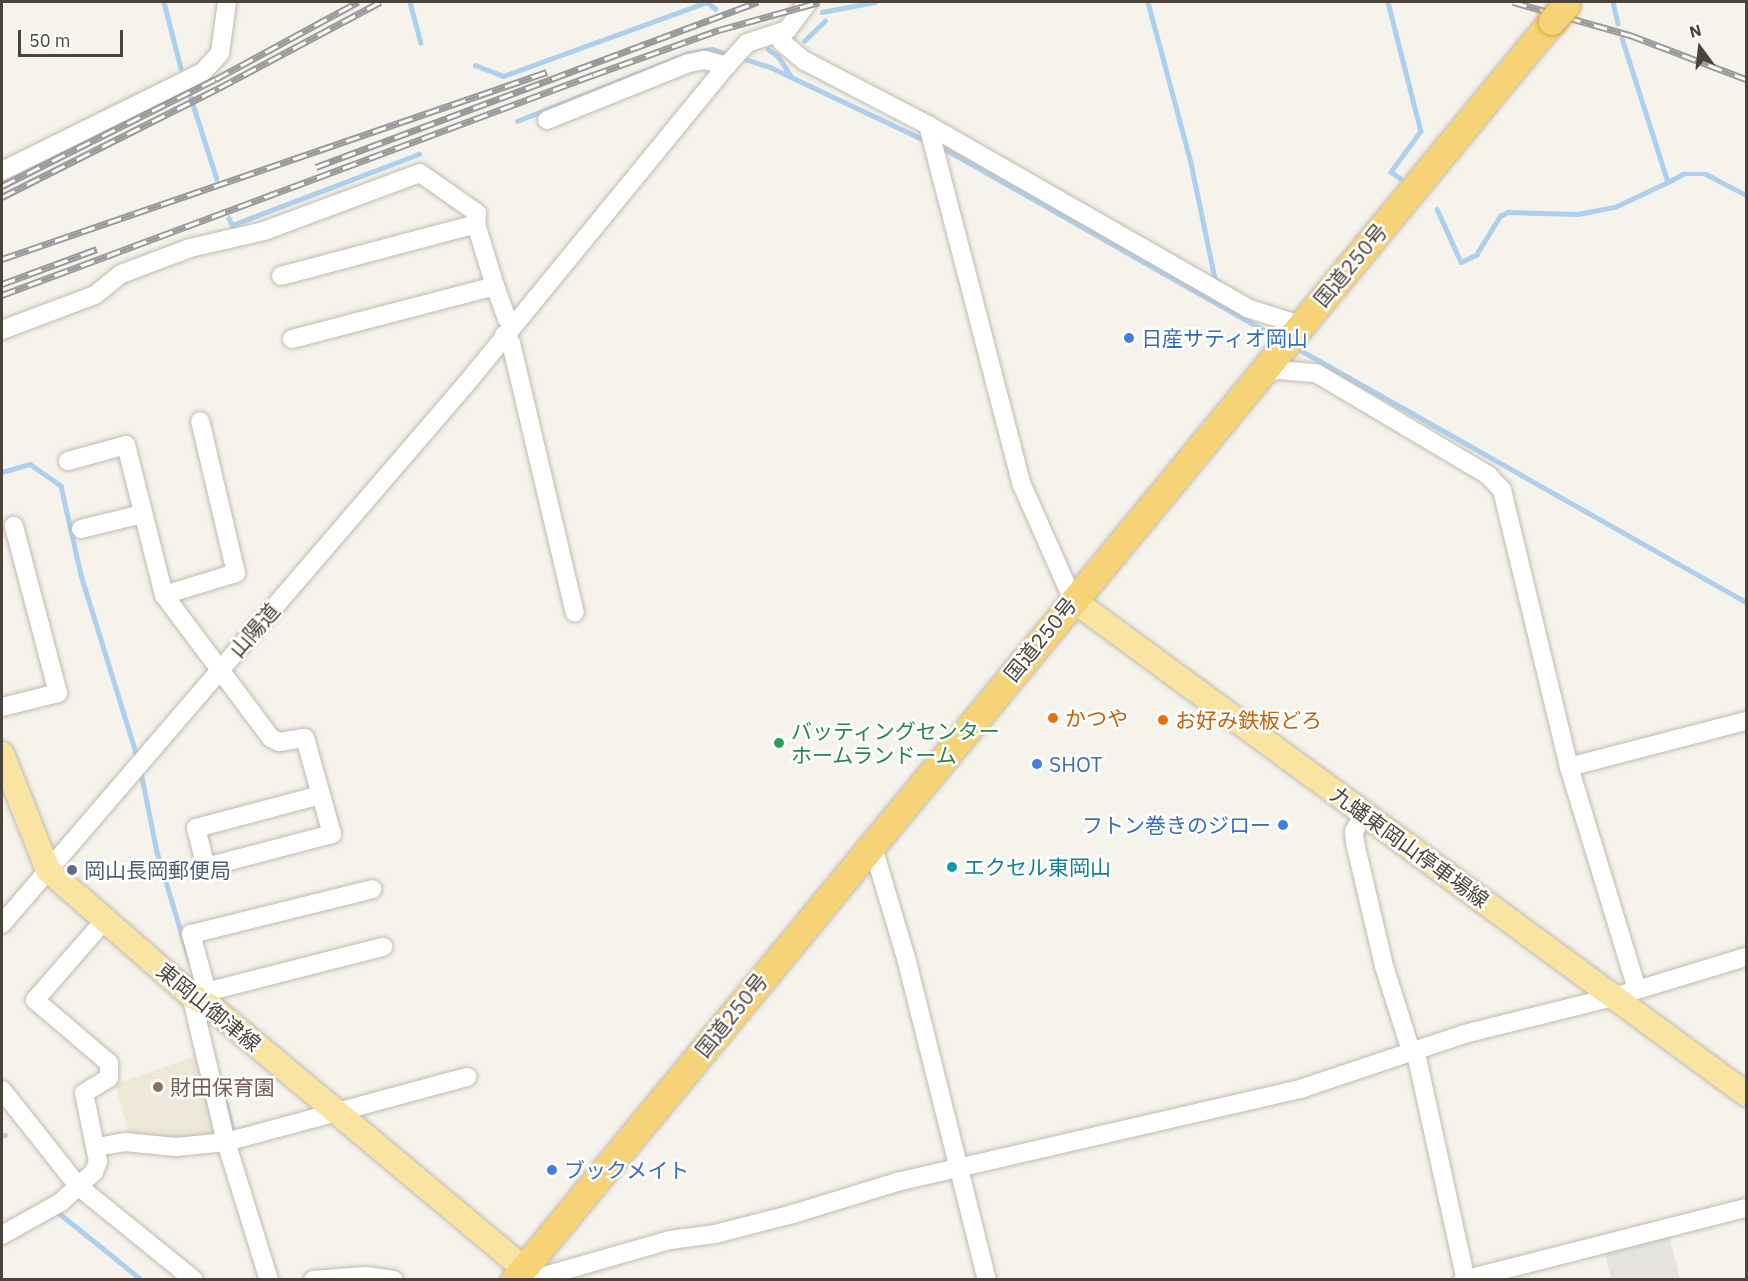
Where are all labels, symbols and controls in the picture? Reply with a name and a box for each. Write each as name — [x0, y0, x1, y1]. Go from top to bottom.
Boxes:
scale bar — [21, 18, 126, 56]
north arrow — [1670, 18, 1730, 78]
text: N — [1687, 19, 1704, 42]
text: 50 m — [29, 29, 71, 52]
street label: 国道250号 — [1308, 218, 1392, 312]
place label: 日産サティオ岡山 — [1141, 325, 1309, 351]
marker: 日産サティオ岡山 — [1122, 331, 1136, 345]
street label: 国道250号 — [998, 592, 1082, 686]
street label: 山陽道 — [224, 598, 284, 662]
place label: かつや — [1065, 705, 1128, 731]
place label: お好み鉄板どろ — [1175, 707, 1322, 733]
marker: かつや — [1046, 711, 1060, 725]
marker: お好み鉄板どろ — [1156, 713, 1170, 727]
place label: バッティングセンター ホームランドーム — [791, 718, 1001, 768]
marker: バッティングセンター ホームランドーム — [772, 736, 786, 750]
place label: SHOT — [1049, 751, 1103, 777]
marker: SHOT — [1030, 757, 1044, 771]
street label: 九蟠東岡山停車場線 — [1326, 781, 1494, 913]
place label: フトン巻きのジロー — [1082, 812, 1271, 838]
marker: フトン巻きのジロー — [1276, 818, 1290, 832]
place label: エクセル東岡山 — [964, 854, 1111, 880]
place label: 岡山長岡郵便局 — [84, 857, 231, 883]
marker: エクセル東岡山 — [945, 860, 959, 874]
marker: 岡山長岡郵便局 — [65, 863, 79, 877]
street label: 東岡山御津線 — [152, 958, 266, 1056]
street label: 国道250号 — [689, 968, 773, 1062]
place label: 財田保育園 — [170, 1074, 275, 1100]
marker: 財田保育園 — [151, 1080, 165, 1094]
place label: ブックメイト — [564, 1157, 690, 1183]
marker: ブックメイト — [545, 1163, 559, 1177]

